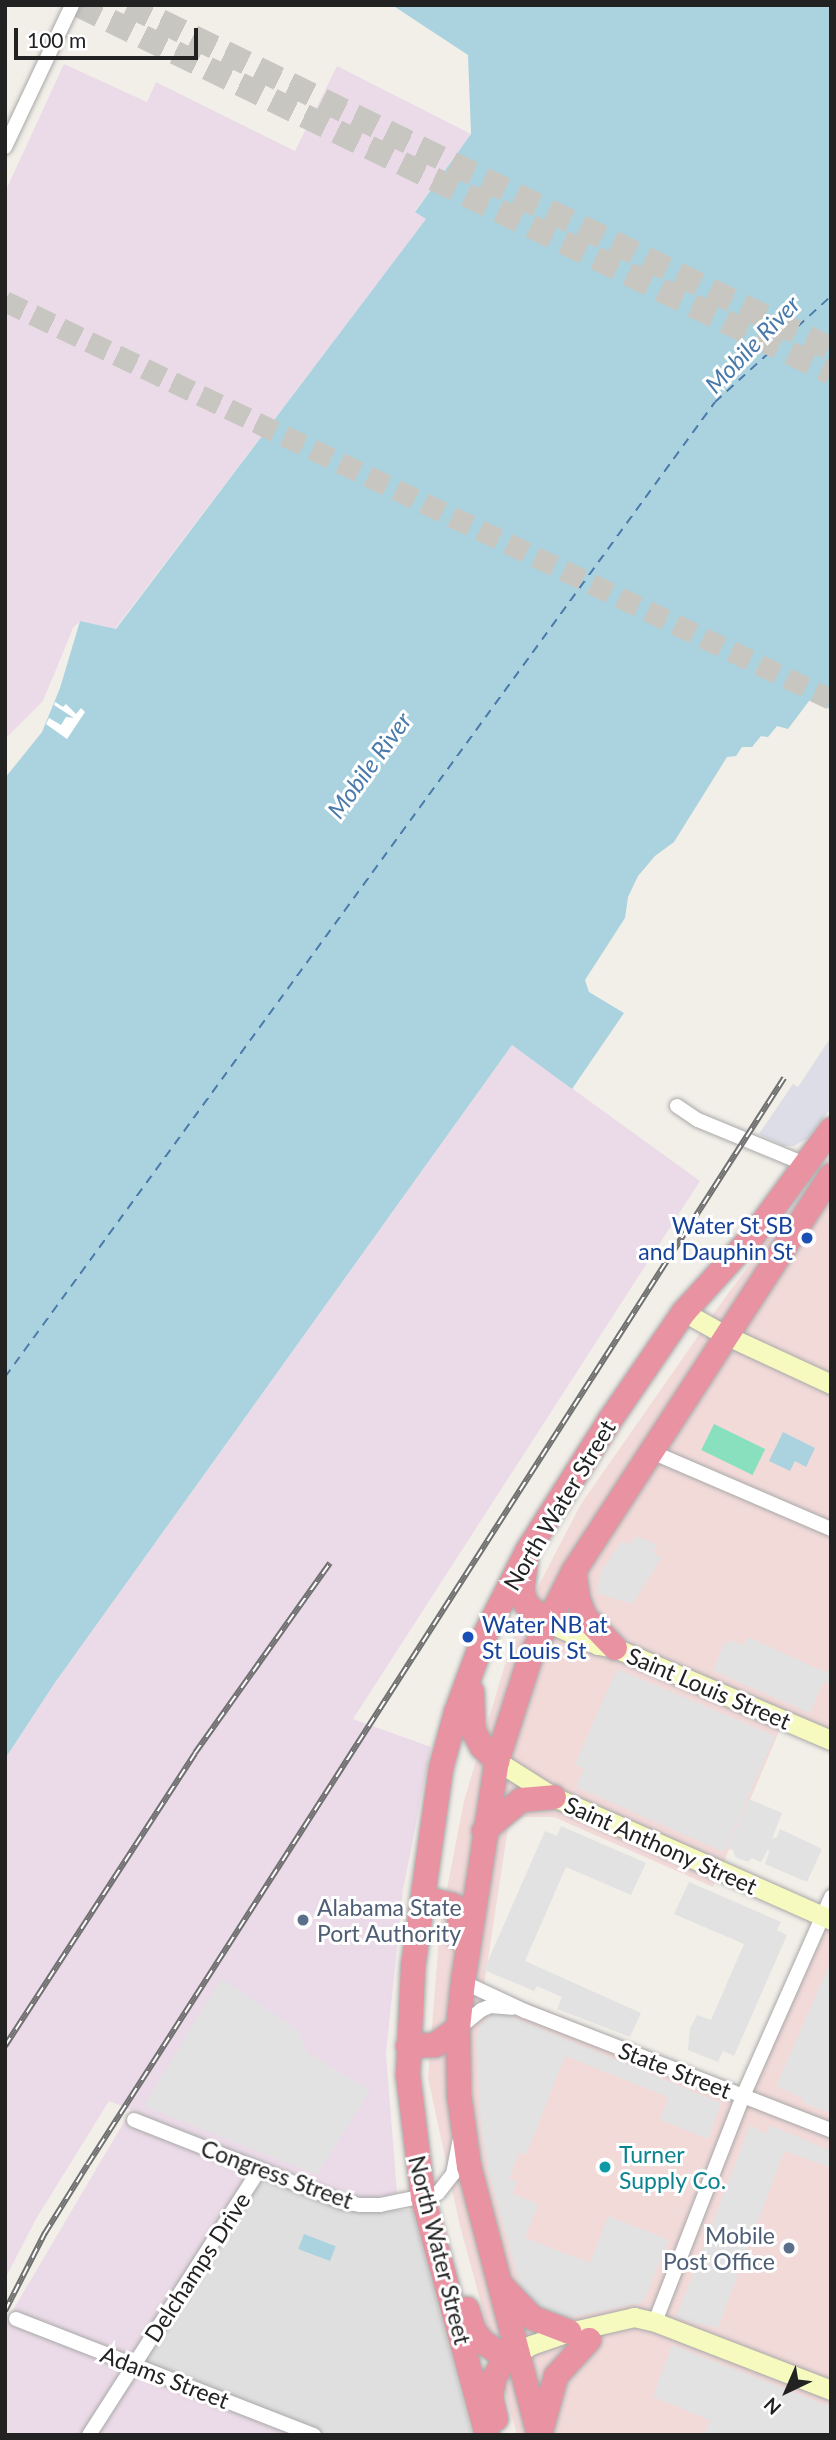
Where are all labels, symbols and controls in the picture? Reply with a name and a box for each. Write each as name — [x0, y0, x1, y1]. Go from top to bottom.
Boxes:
scale bar — [18, 14, 201, 58]
text: 100 m — [27, 27, 86, 52]
water label: Mobile River — [699, 289, 805, 399]
water label: Mobile River — [321, 706, 417, 824]
place label: Water St SB and Dauphin St — [638, 1211, 793, 1265]
marker: Water St SB and Dauphin St — [799, 1230, 815, 1246]
street label: North Water Street — [497, 1415, 621, 1595]
place label: Water NB at St Louis St — [482, 1610, 608, 1664]
marker: Water NB at St Louis St — [460, 1629, 476, 1645]
street label: Saint Louis Street — [623, 1641, 795, 1735]
street label: Saint Anthony Street — [560, 1790, 762, 1900]
place label: Alabama State Port Authority — [317, 1893, 462, 1947]
marker: Alabama State Port Authority — [295, 1912, 311, 1928]
street label: State Street — [615, 2036, 735, 2104]
street label: Congress Street — [197, 2134, 357, 2214]
place label: Turner Supply Co. — [619, 2140, 727, 2194]
street label: North Water Street — [403, 2152, 477, 2348]
marker: Turner Supply Co. — [597, 2159, 613, 2175]
street label: Delchamps Drive — [138, 2187, 256, 2347]
place label: Mobile Post Office — [663, 2221, 775, 2275]
marker: Mobile Post Office — [781, 2240, 797, 2256]
street label: Adams Street — [97, 2340, 233, 2414]
north arrow — [752, 2356, 822, 2426]
text: N — [759, 2393, 785, 2420]

